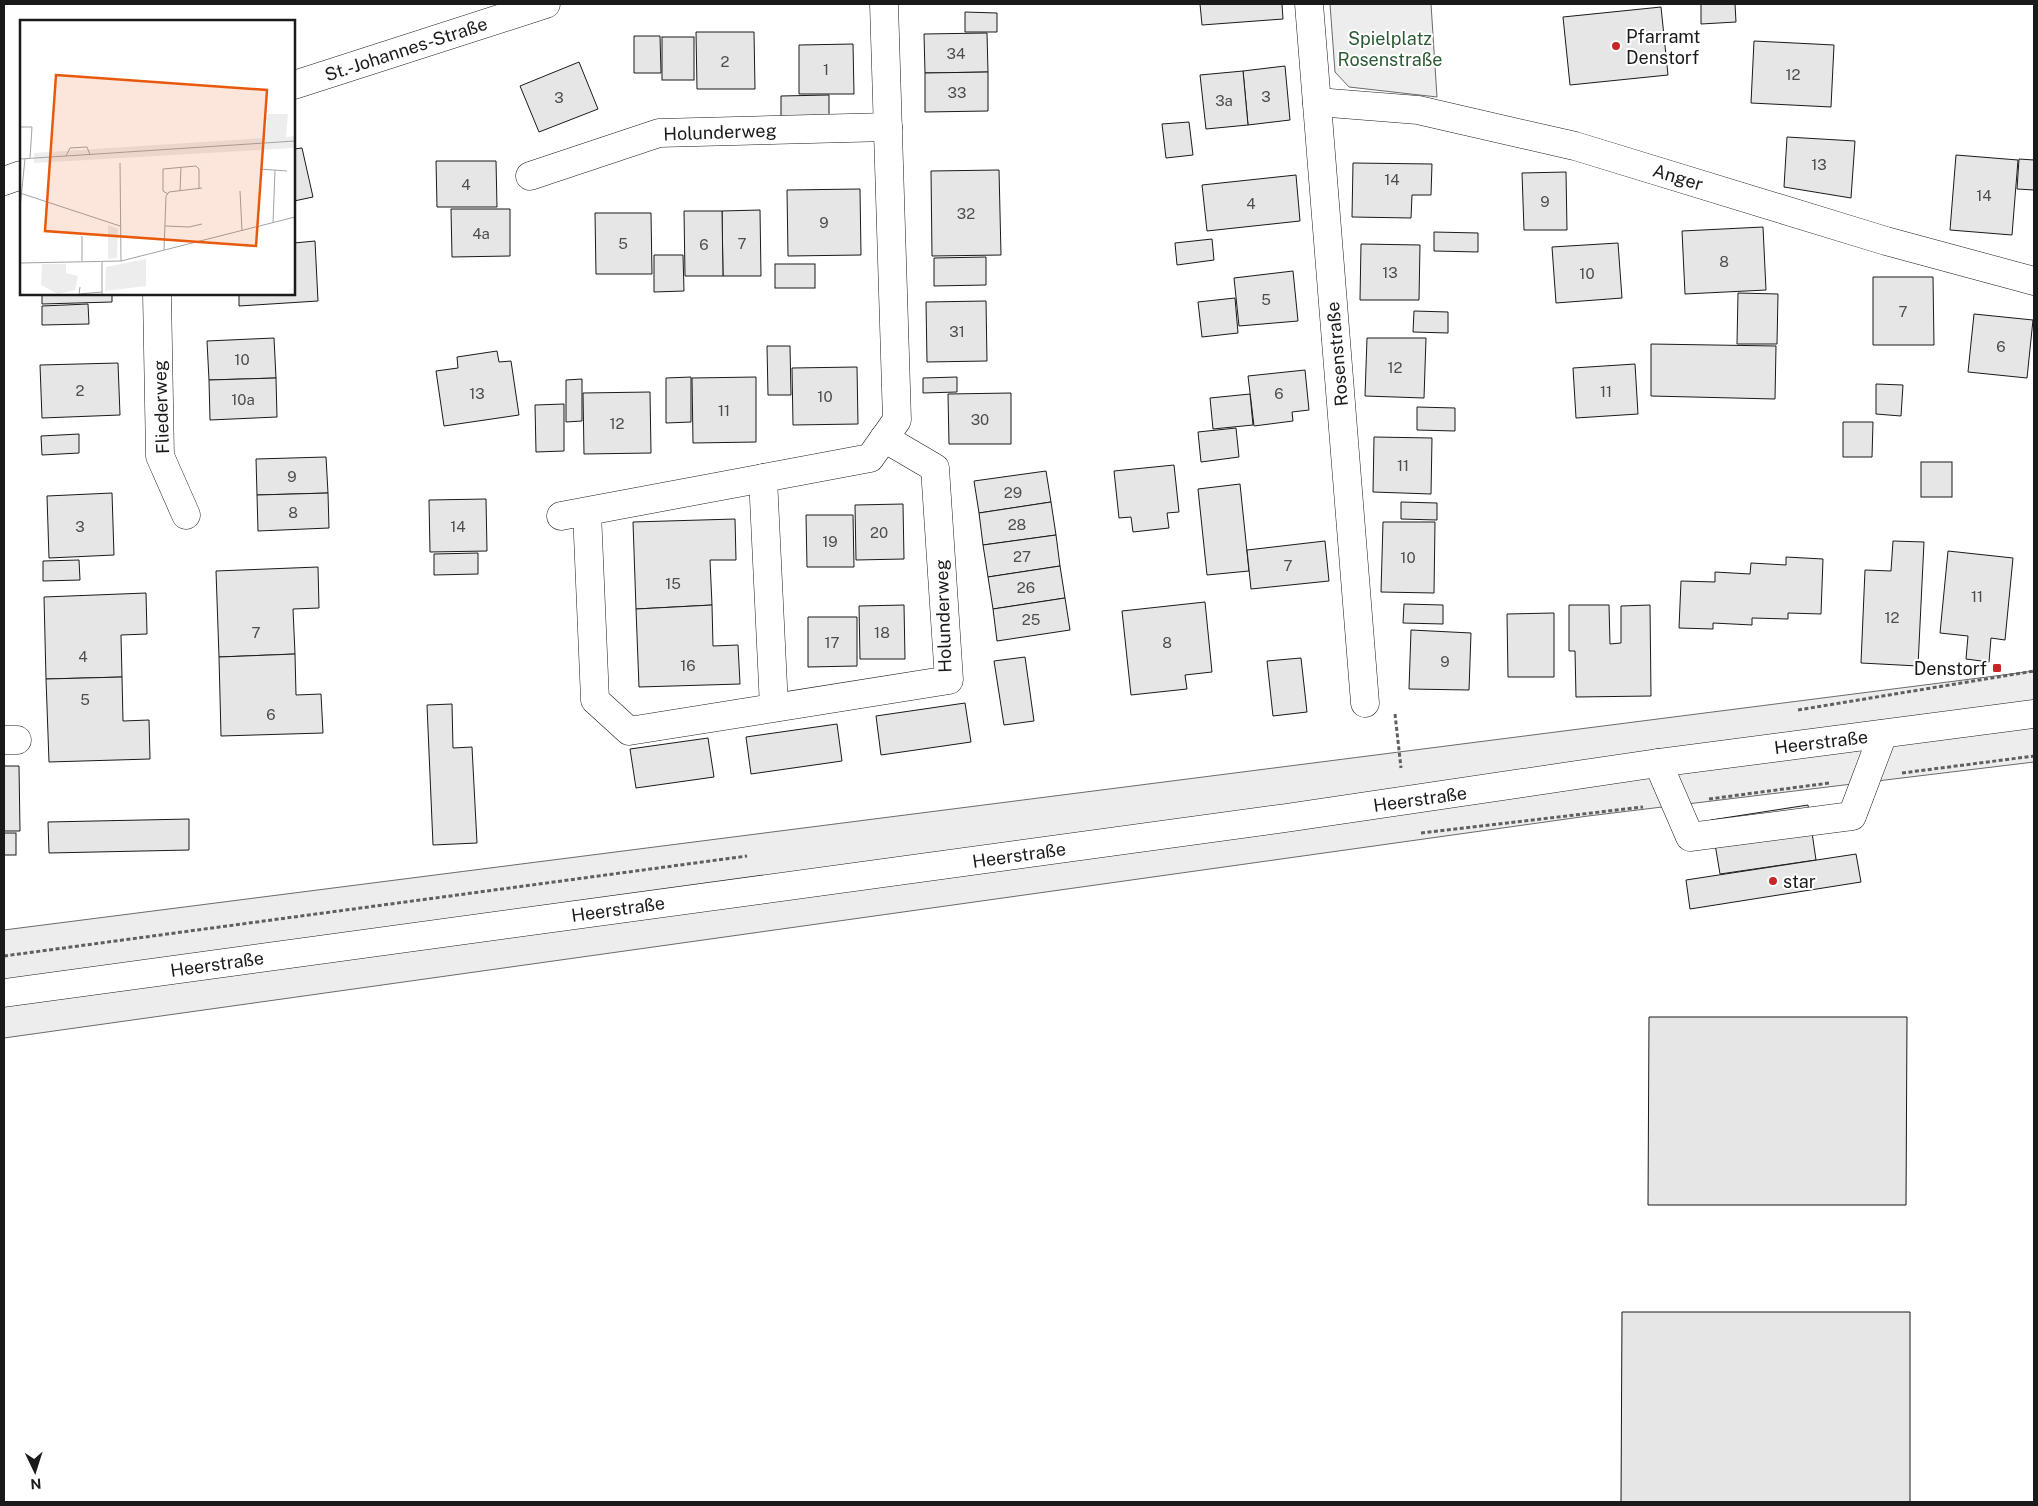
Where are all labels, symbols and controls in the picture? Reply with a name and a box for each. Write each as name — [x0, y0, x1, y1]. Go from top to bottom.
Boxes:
street label: St.-Johannes-Straße — [322, 13, 490, 85]
inset map — [20, 20, 295, 295]
place label: Pfarramt Denstorf — [1626, 26, 1701, 68]
park label: Spielplatz Rosenstraße — [1338, 28, 1442, 70]
marker: Pfarramt Denstorf — [1610, 40, 1622, 52]
house number: 34 — [947, 45, 965, 62]
house number: 2 — [721, 53, 730, 70]
house number: 1 — [823, 61, 829, 78]
house number: 12 — [1785, 66, 1801, 83]
house number: 33 — [948, 84, 966, 101]
house number: 3 — [1261, 88, 1271, 105]
house number: 3 — [554, 89, 564, 106]
house number: 3a — [1215, 92, 1233, 109]
street label: Holunderweg — [663, 120, 777, 144]
house number: 13 — [1811, 156, 1827, 173]
street label: Anger — [1650, 159, 1706, 195]
house number: 14 — [1384, 171, 1400, 188]
house number: 4 — [461, 176, 471, 193]
house number: 14 — [1976, 187, 1992, 204]
house number: 9 — [1540, 193, 1550, 210]
house number: 4 — [1246, 195, 1256, 212]
house number: 32 — [957, 205, 975, 222]
house number: 9 — [819, 214, 829, 231]
house number: 4a — [472, 225, 490, 242]
house number: 5 — [618, 235, 628, 252]
house number: 7 — [737, 235, 747, 252]
house number: 6 — [699, 236, 709, 253]
house number: 8 — [1719, 253, 1729, 270]
house number: 13 — [1382, 264, 1398, 281]
house number: 10 — [1579, 265, 1595, 282]
house number: 5 — [1261, 291, 1271, 308]
street label: Rosenstraße — [1322, 301, 1352, 407]
house number: 7 — [1898, 303, 1908, 320]
house number: 31 — [949, 323, 965, 340]
house number: 6 — [1996, 338, 2006, 355]
house number: 10 — [234, 351, 250, 368]
house number: 12 — [1387, 359, 1403, 376]
street label: Fliederweg — [149, 360, 173, 454]
house number: 2 — [76, 382, 85, 399]
house number: 11 — [1600, 383, 1612, 400]
house number: 13 — [469, 385, 485, 402]
house number: 6 — [1274, 385, 1284, 402]
house number: 10 — [817, 388, 833, 405]
house number: 10a — [231, 391, 255, 408]
house number: 11 — [718, 402, 730, 419]
house number: 30 — [971, 411, 989, 428]
house number: 12 — [609, 415, 625, 432]
house number: 11 — [1397, 457, 1409, 474]
house number: 9 — [287, 468, 297, 485]
house number: 29 — [1004, 484, 1022, 501]
house number: 8 — [288, 504, 298, 521]
house number: 28 — [1008, 516, 1026, 533]
house number: 3 — [75, 518, 85, 535]
house number: 14 — [450, 518, 466, 535]
house number: 20 — [870, 524, 888, 541]
house number: 19 — [822, 533, 838, 550]
house number: 27 — [1013, 548, 1031, 565]
house number: 10 — [1400, 549, 1416, 566]
house number: 7 — [1283, 557, 1293, 574]
street label: Holunderweg — [931, 559, 955, 673]
house number: 15 — [665, 575, 681, 592]
house number: 26 — [1017, 579, 1035, 596]
house number: 11 — [1971, 588, 1983, 605]
house number: 12 — [1884, 609, 1900, 626]
house number: 25 — [1022, 611, 1040, 628]
house number: 7 — [251, 624, 261, 641]
house number: 18 — [874, 624, 890, 641]
house number: 17 — [824, 634, 840, 651]
house number: 8 — [1162, 634, 1172, 651]
house number: 4 — [78, 648, 88, 665]
house number: 9 — [1440, 653, 1450, 670]
house number: 16 — [680, 657, 696, 674]
place label: Denstorf — [1914, 658, 1987, 679]
marker: Denstorf — [1991, 662, 2003, 674]
house number: 5 — [80, 691, 90, 708]
house number: 6 — [266, 706, 276, 723]
street label: Heerstraße — [1773, 726, 1869, 758]
street label: Heerstraße — [1372, 782, 1468, 816]
street label: Heerstraße — [971, 838, 1067, 872]
place label: star — [1783, 871, 1816, 892]
marker: star — [1767, 875, 1779, 887]
street label: Heerstraße — [570, 892, 666, 926]
street label: Heerstraße — [169, 947, 265, 981]
north arrow — [10, 1446, 60, 1496]
text: N — [30, 1476, 42, 1492]

